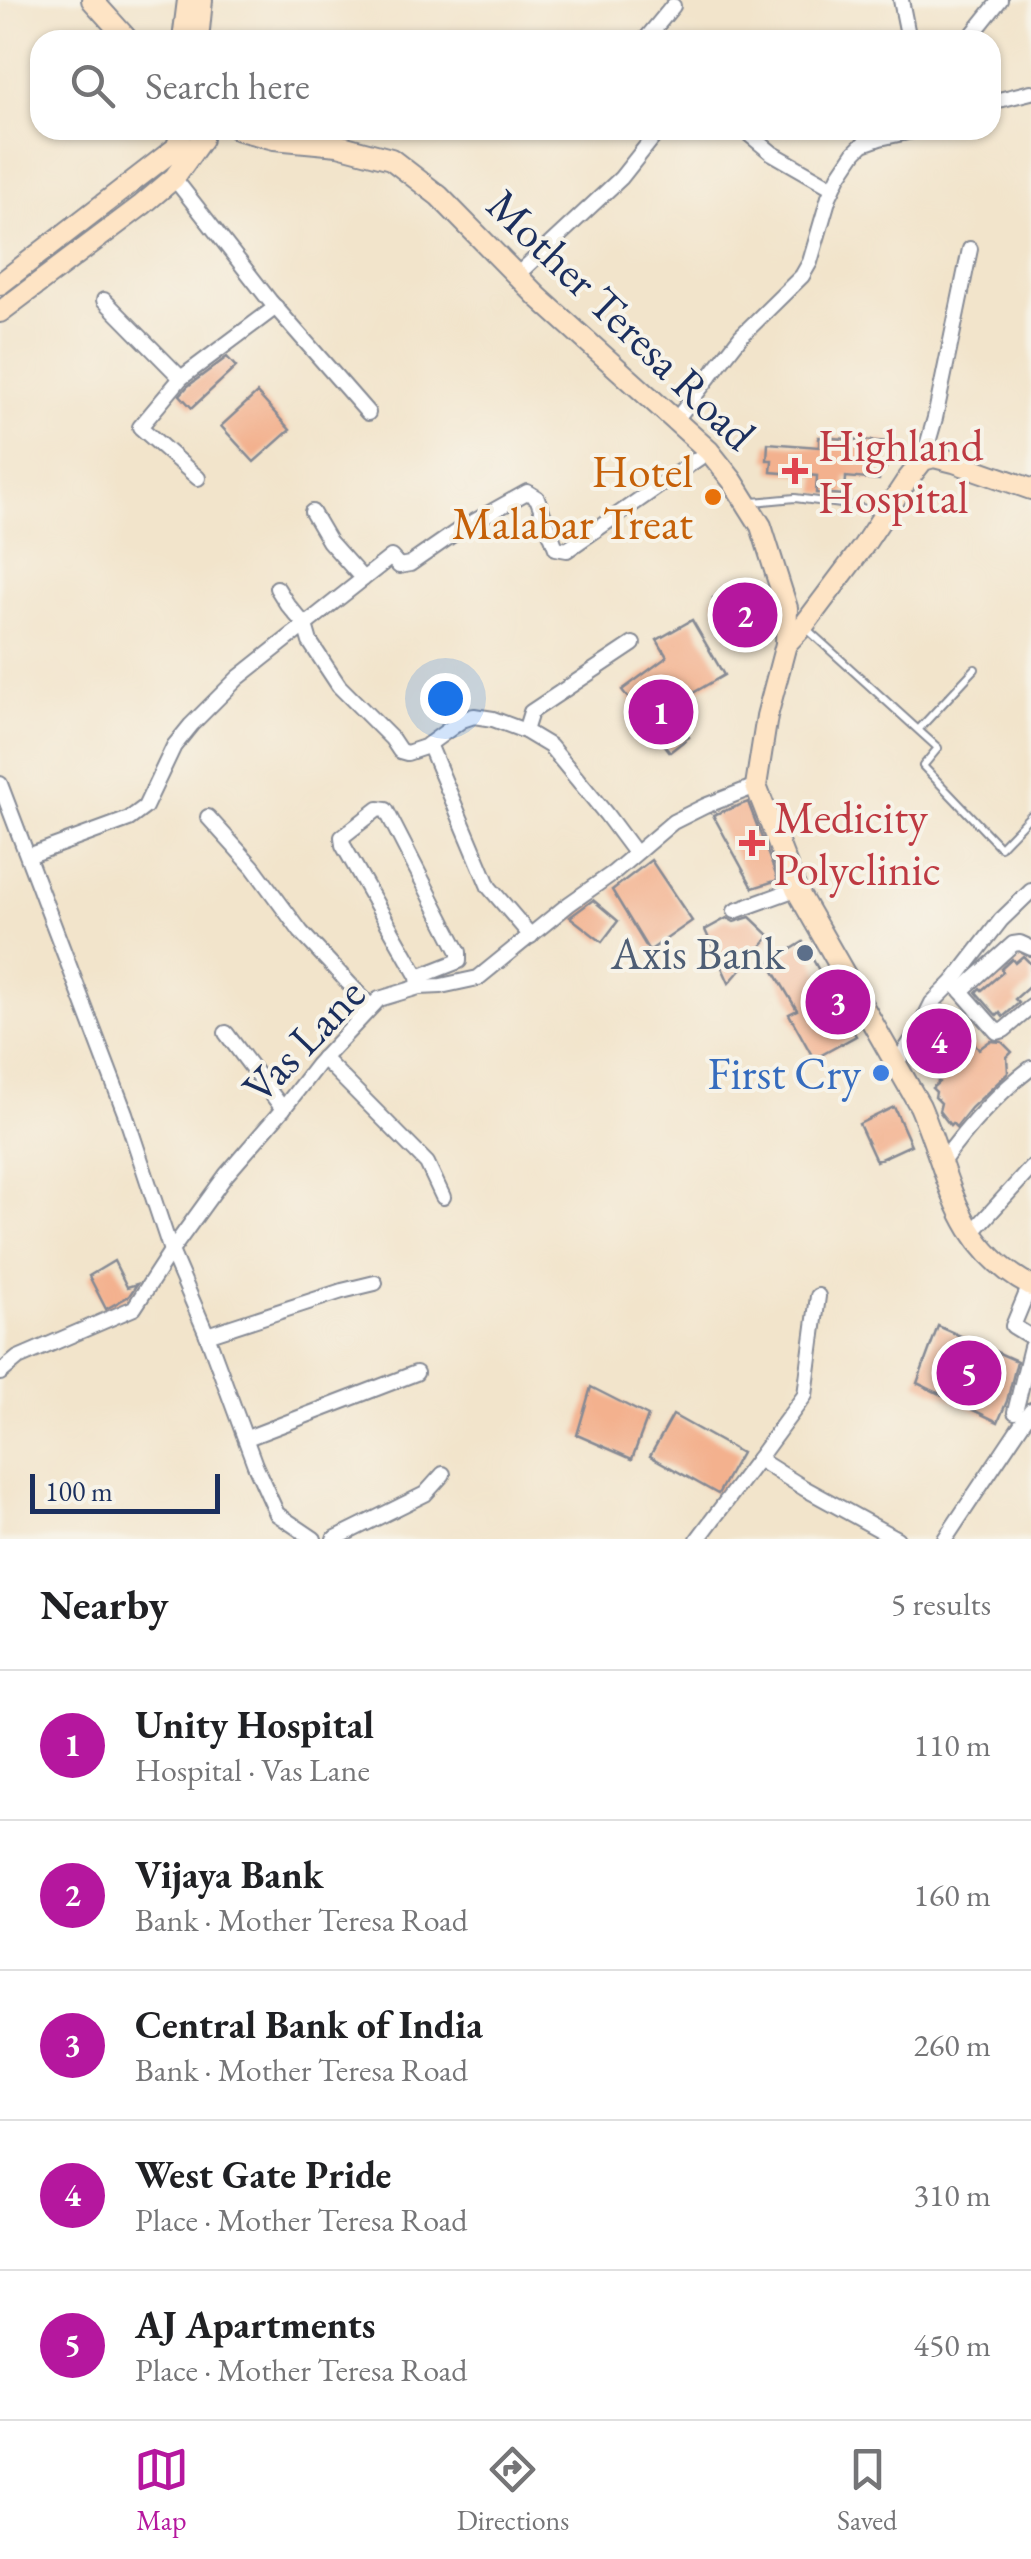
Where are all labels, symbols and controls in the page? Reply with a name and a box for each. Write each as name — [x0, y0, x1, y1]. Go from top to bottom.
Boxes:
search box — [30, 30, 1001, 140]
icon: search — [65, 58, 120, 113]
text: Search here — [145, 61, 310, 110]
street label: Mother Teresa Road — [475, 176, 769, 462]
place label: Highland Hospital — [818, 416, 984, 526]
place label: Hotel Malabar Treat — [452, 442, 693, 552]
marker: Highland Hospital — [782, 458, 808, 484]
marker: Hotel Malabar Treat — [702, 486, 724, 508]
pin: 2 — [712, 578, 778, 652]
your location — [420, 673, 471, 724]
pin: 1 — [628, 674, 694, 750]
place label: Medicity Polyclinic — [774, 788, 941, 898]
marker: Medicity Polyclinic — [739, 830, 765, 856]
place label: Axis Bank — [610, 924, 786, 982]
marker: Axis Bank — [794, 942, 816, 964]
pin: 3 — [806, 964, 870, 1040]
street label: Vas Lane — [229, 965, 377, 1115]
pin: 4 — [906, 1004, 972, 1078]
place label: First Cry — [708, 1044, 861, 1102]
marker: First Cry — [870, 1062, 892, 1084]
pin: 5 — [936, 1336, 1002, 1410]
scale bar — [30, 1469, 220, 1514]
text: 100 m — [45, 1473, 113, 1509]
text: Nearby — [40, 1577, 169, 1632]
text: 5 results — [891, 1583, 991, 1625]
text: Unity Hospital — [135, 1700, 374, 1749]
text: 1 — [64, 1724, 81, 1766]
text: 110 m — [914, 1724, 991, 1766]
text: Hospital · Vas Lane — [135, 1749, 370, 1791]
text: Vijaya Bank — [135, 1850, 323, 1899]
text: 2 — [64, 1874, 81, 1916]
text: 160 m — [914, 1874, 991, 1916]
text: Bank · Mother Teresa Road — [135, 1899, 468, 1941]
text: Central Bank of India — [135, 2000, 483, 2049]
text: 3 — [64, 2024, 81, 2066]
text: 260 m — [914, 2024, 991, 2066]
text: Bank · Mother Teresa Road — [135, 2049, 468, 2091]
text: West Gate Pride — [135, 2150, 391, 2199]
text: 4 — [64, 2174, 81, 2216]
text: 310 m — [914, 2174, 991, 2216]
text: Place · Mother Teresa Road — [135, 2199, 468, 2241]
text: AJ Apartments — [135, 2300, 376, 2349]
text: 5 — [64, 2324, 81, 2366]
text: 450 m — [914, 2324, 991, 2366]
text: Place · Mother Teresa Road — [135, 2349, 468, 2391]
tab: Map — [134, 2442, 189, 2538]
tab: Directions — [457, 2442, 569, 2538]
tab: Saved — [837, 2442, 897, 2538]

